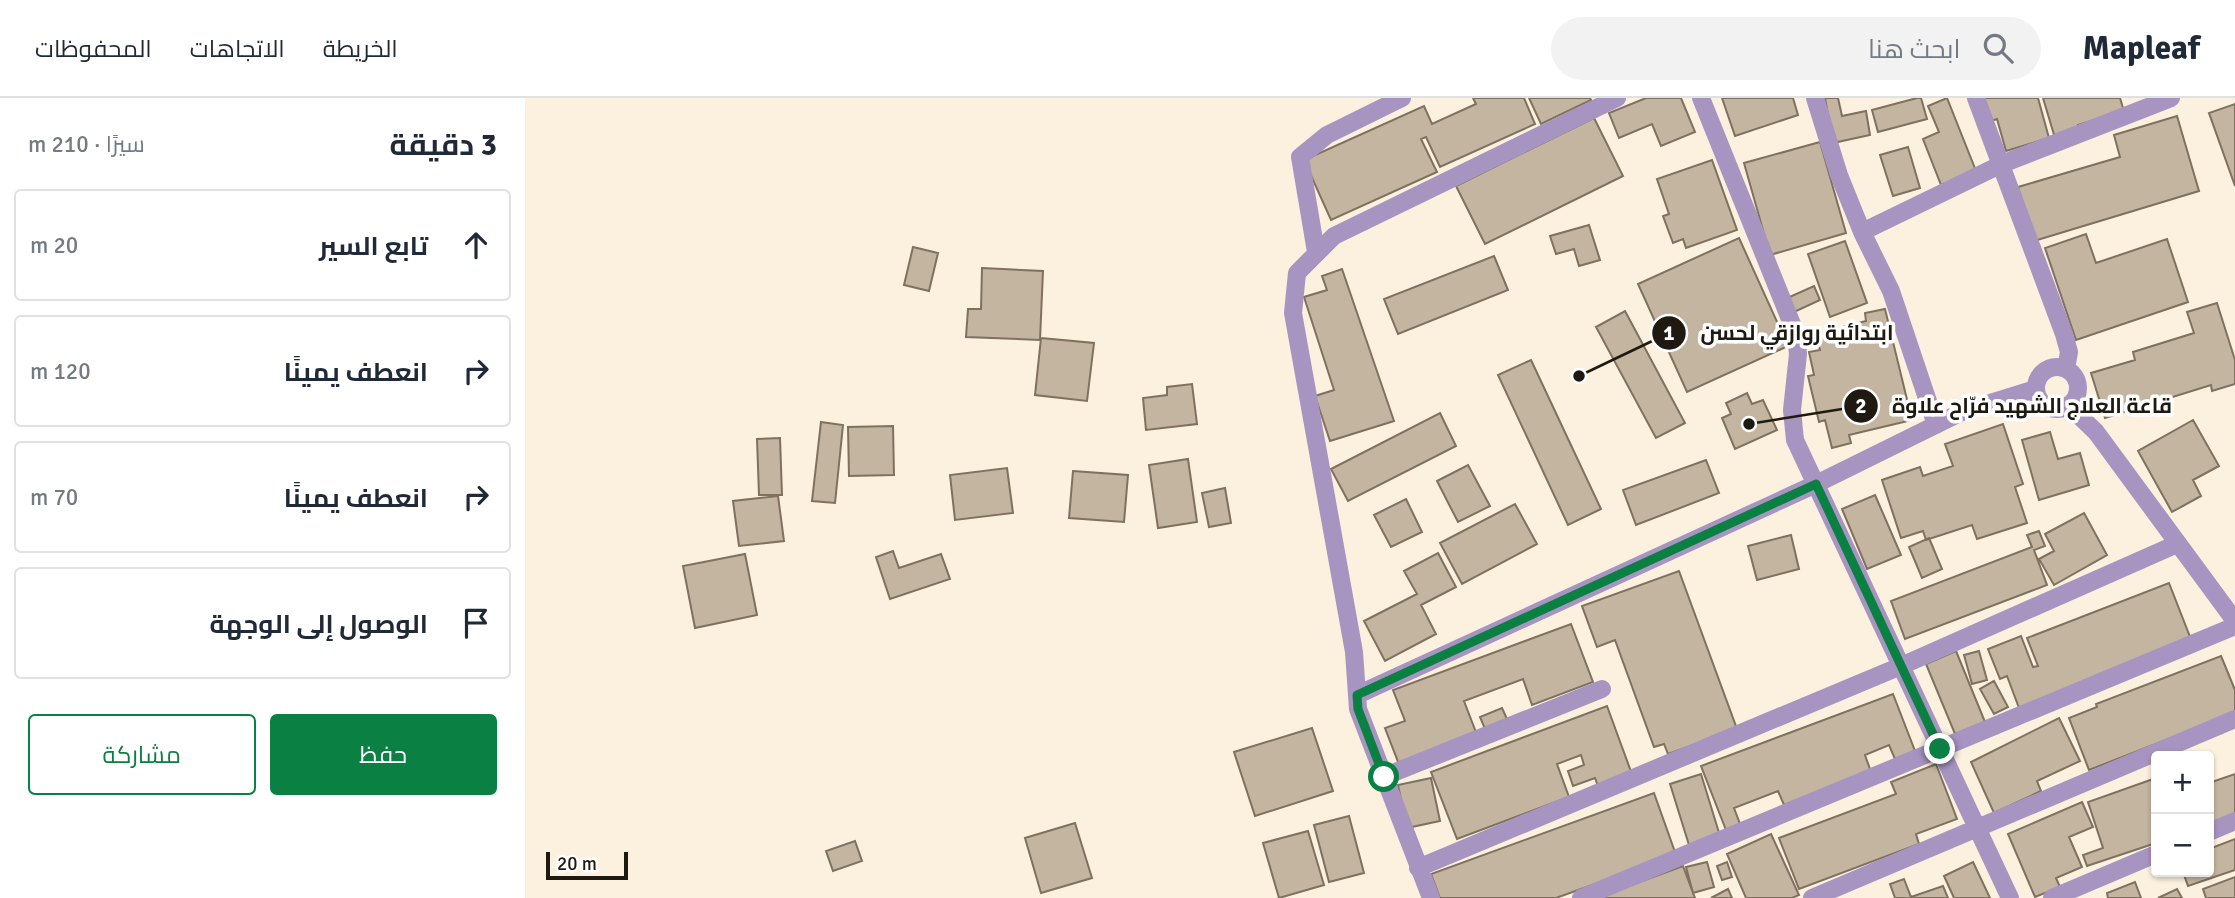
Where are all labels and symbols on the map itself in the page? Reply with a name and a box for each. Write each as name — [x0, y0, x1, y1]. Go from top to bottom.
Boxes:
callout: ابتدائية روازقي لحسن — [1652, 312, 1908, 354]
text: 1 — [1663, 320, 1675, 346]
text: ابتدائية روازقي لحسن — [1701, 320, 1893, 350]
callout: قاعة العلاج الشهيد فرّاح علاوة — [1843, 385, 2186, 427]
text: 2 — [1855, 393, 1867, 419]
text: قاعة العلاج الشهيد فرّاح علاوة — [1892, 393, 2172, 420]
route end — [1924, 733, 1955, 764]
route start — [1368, 761, 1399, 792]
scale bar — [546, 849, 628, 881]

